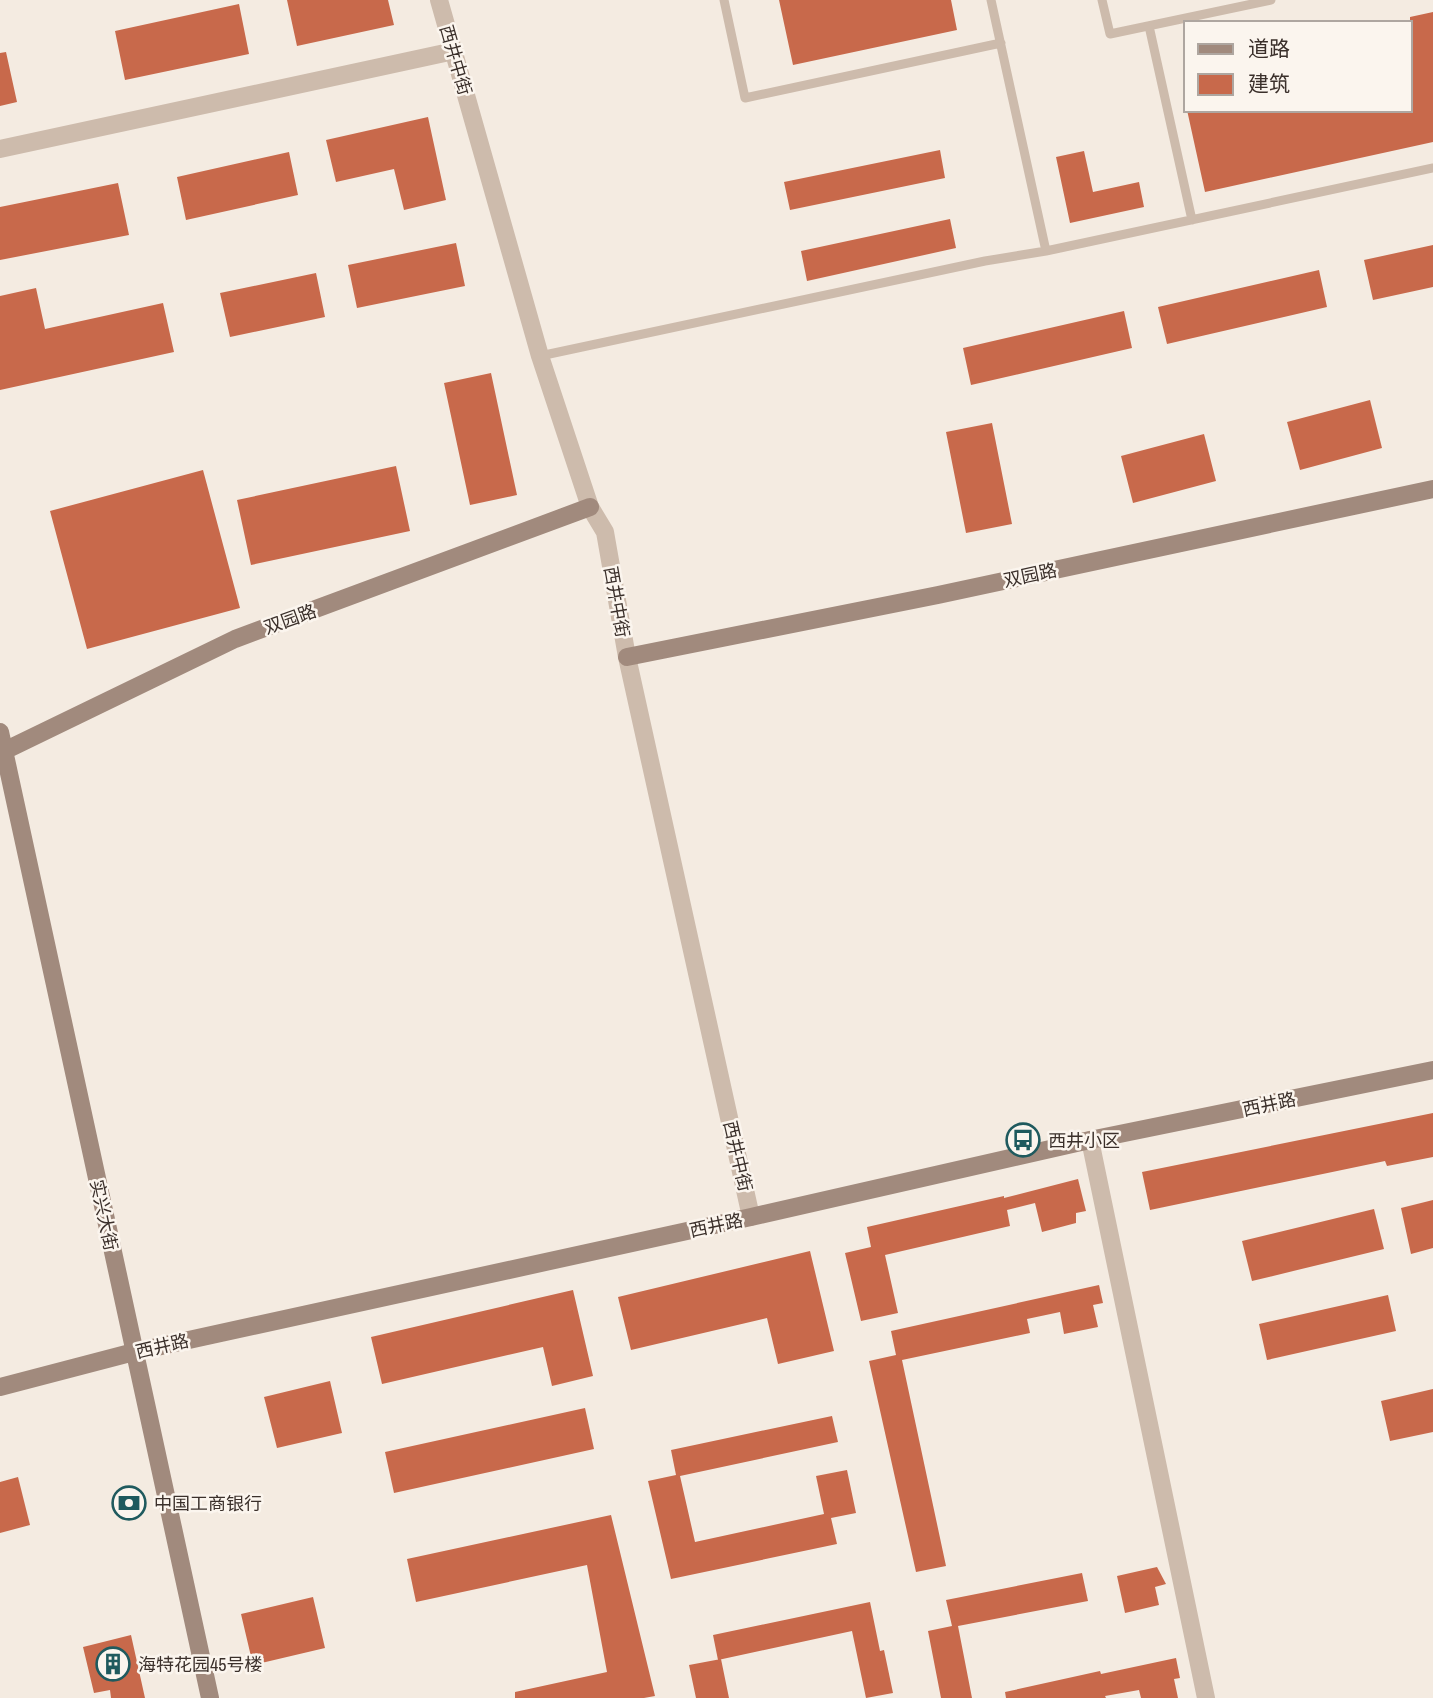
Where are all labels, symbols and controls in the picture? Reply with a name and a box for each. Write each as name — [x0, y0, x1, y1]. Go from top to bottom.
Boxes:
legend — [1184, 21, 1412, 112]
street label: 西井中街 — [434, 22, 478, 98]
text: 道路 — [1248, 34, 1290, 63]
text: 建筑 — [1248, 69, 1290, 98]
street label: 双园路 — [1001, 557, 1059, 593]
street label: 西井中街 — [598, 564, 636, 640]
street label: 双园路 — [260, 598, 320, 640]
street label: 西井路 — [1240, 1086, 1298, 1122]
street label: 西井中街 — [718, 1118, 758, 1194]
bus stop icon: 西井小区 — [1004, 1121, 1042, 1159]
place label: 西井小区 — [1048, 1128, 1120, 1153]
street label: 实兴大街 — [84, 1177, 124, 1253]
street label: 西井路 — [687, 1207, 745, 1243]
street label: 西井路 — [133, 1328, 191, 1364]
bank icon: 中国工商银行 — [110, 1484, 148, 1522]
place label: 中国工商银行 — [154, 1491, 262, 1516]
building icon: 海特花园45号楼 — [94, 1645, 132, 1683]
place label: 海特花园45号楼 — [138, 1652, 262, 1677]

